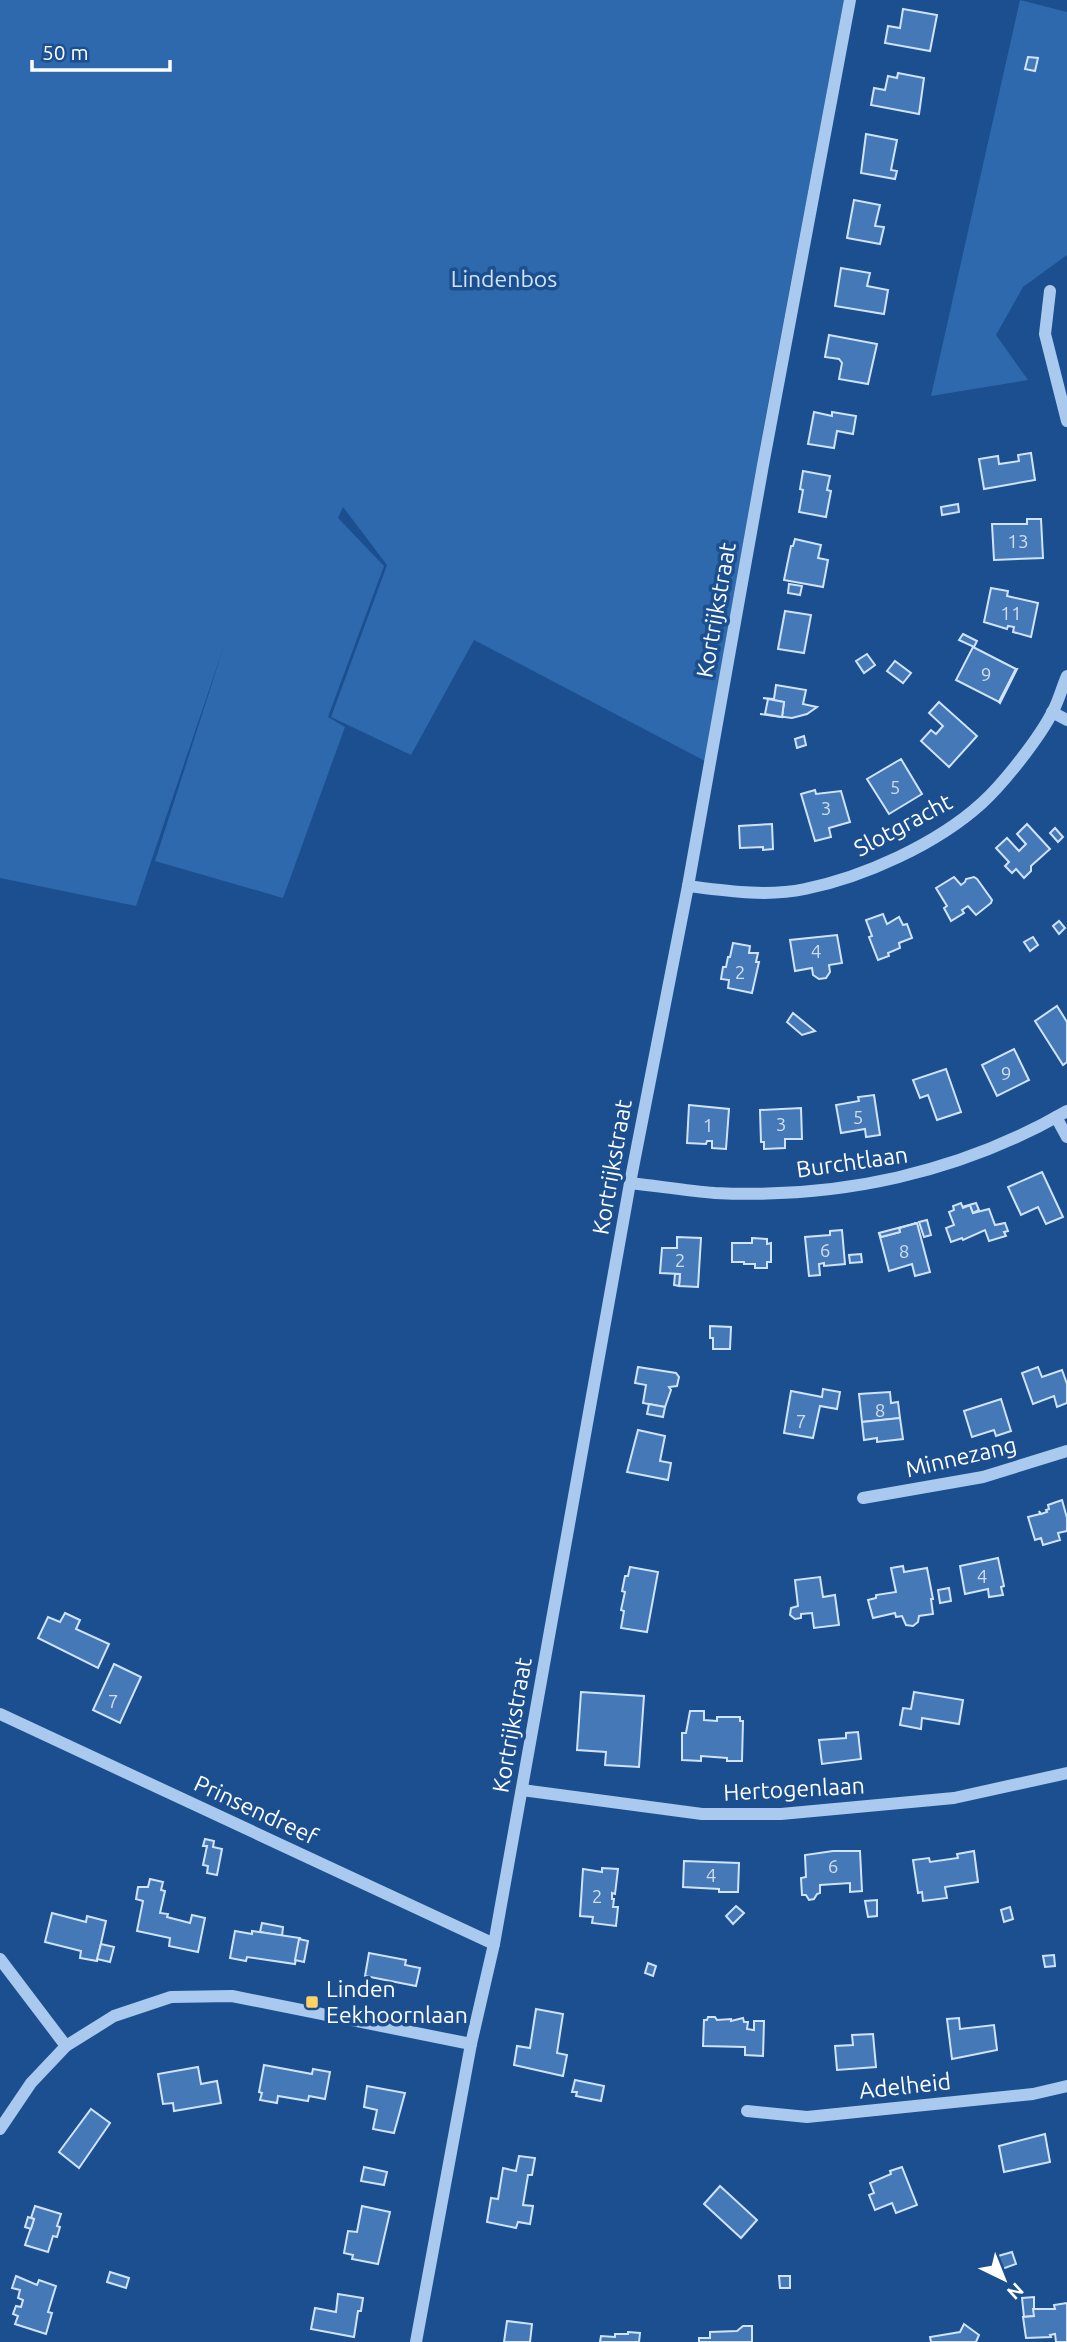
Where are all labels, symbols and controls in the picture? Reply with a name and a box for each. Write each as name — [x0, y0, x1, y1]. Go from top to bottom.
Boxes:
scale bar — [32, 28, 170, 72]
text: 50 m — [42, 40, 89, 64]
park label: Lindenbos — [451, 266, 557, 291]
house number: 13 — [1007, 530, 1029, 552]
street label: Kortrijkstraat — [691, 540, 740, 679]
house number: 11 — [1000, 602, 1022, 624]
house number: 9 — [981, 663, 991, 685]
house number: 5 — [890, 776, 900, 798]
street label: Slotgracht — [850, 788, 956, 861]
house number: 3 — [821, 797, 831, 819]
house number: 4 — [811, 940, 821, 962]
house number: 2 — [735, 961, 745, 983]
house number: 9 — [1001, 1062, 1011, 1084]
street label: Kortrijkstraat — [587, 1097, 636, 1236]
house number: 5 — [853, 1106, 863, 1128]
house number: 3 — [776, 1113, 786, 1135]
house number: 1 — [703, 1114, 713, 1136]
street label: Burchtlaan — [795, 1141, 909, 1182]
house number: 6 — [820, 1239, 830, 1261]
house number: 8 — [899, 1240, 909, 1262]
house number: 2 — [675, 1249, 685, 1271]
house number: 8 — [875, 1399, 885, 1421]
house number: 7 — [796, 1410, 806, 1432]
street label: Minnezang — [903, 1432, 1019, 1481]
house number: 4 — [977, 1565, 987, 1587]
street label: Kortrijkstraat — [487, 1655, 536, 1794]
house number: 7 — [108, 1690, 118, 1712]
street label: Prinsendreef — [191, 1770, 322, 1849]
street label: Hertogenlaan — [723, 1772, 865, 1805]
house number: 6 — [828, 1855, 838, 1877]
house number: 4 — [706, 1864, 716, 1886]
house number: 2 — [592, 1885, 602, 1907]
place label: Linden Eekhoornlaan — [326, 1976, 468, 2027]
marker: Linden Eekhoornlaan — [304, 1994, 320, 2010]
street label: Adelheid — [858, 2068, 952, 2103]
north arrow — [969, 2244, 1039, 2314]
text: N — [1003, 2279, 1028, 2304]

